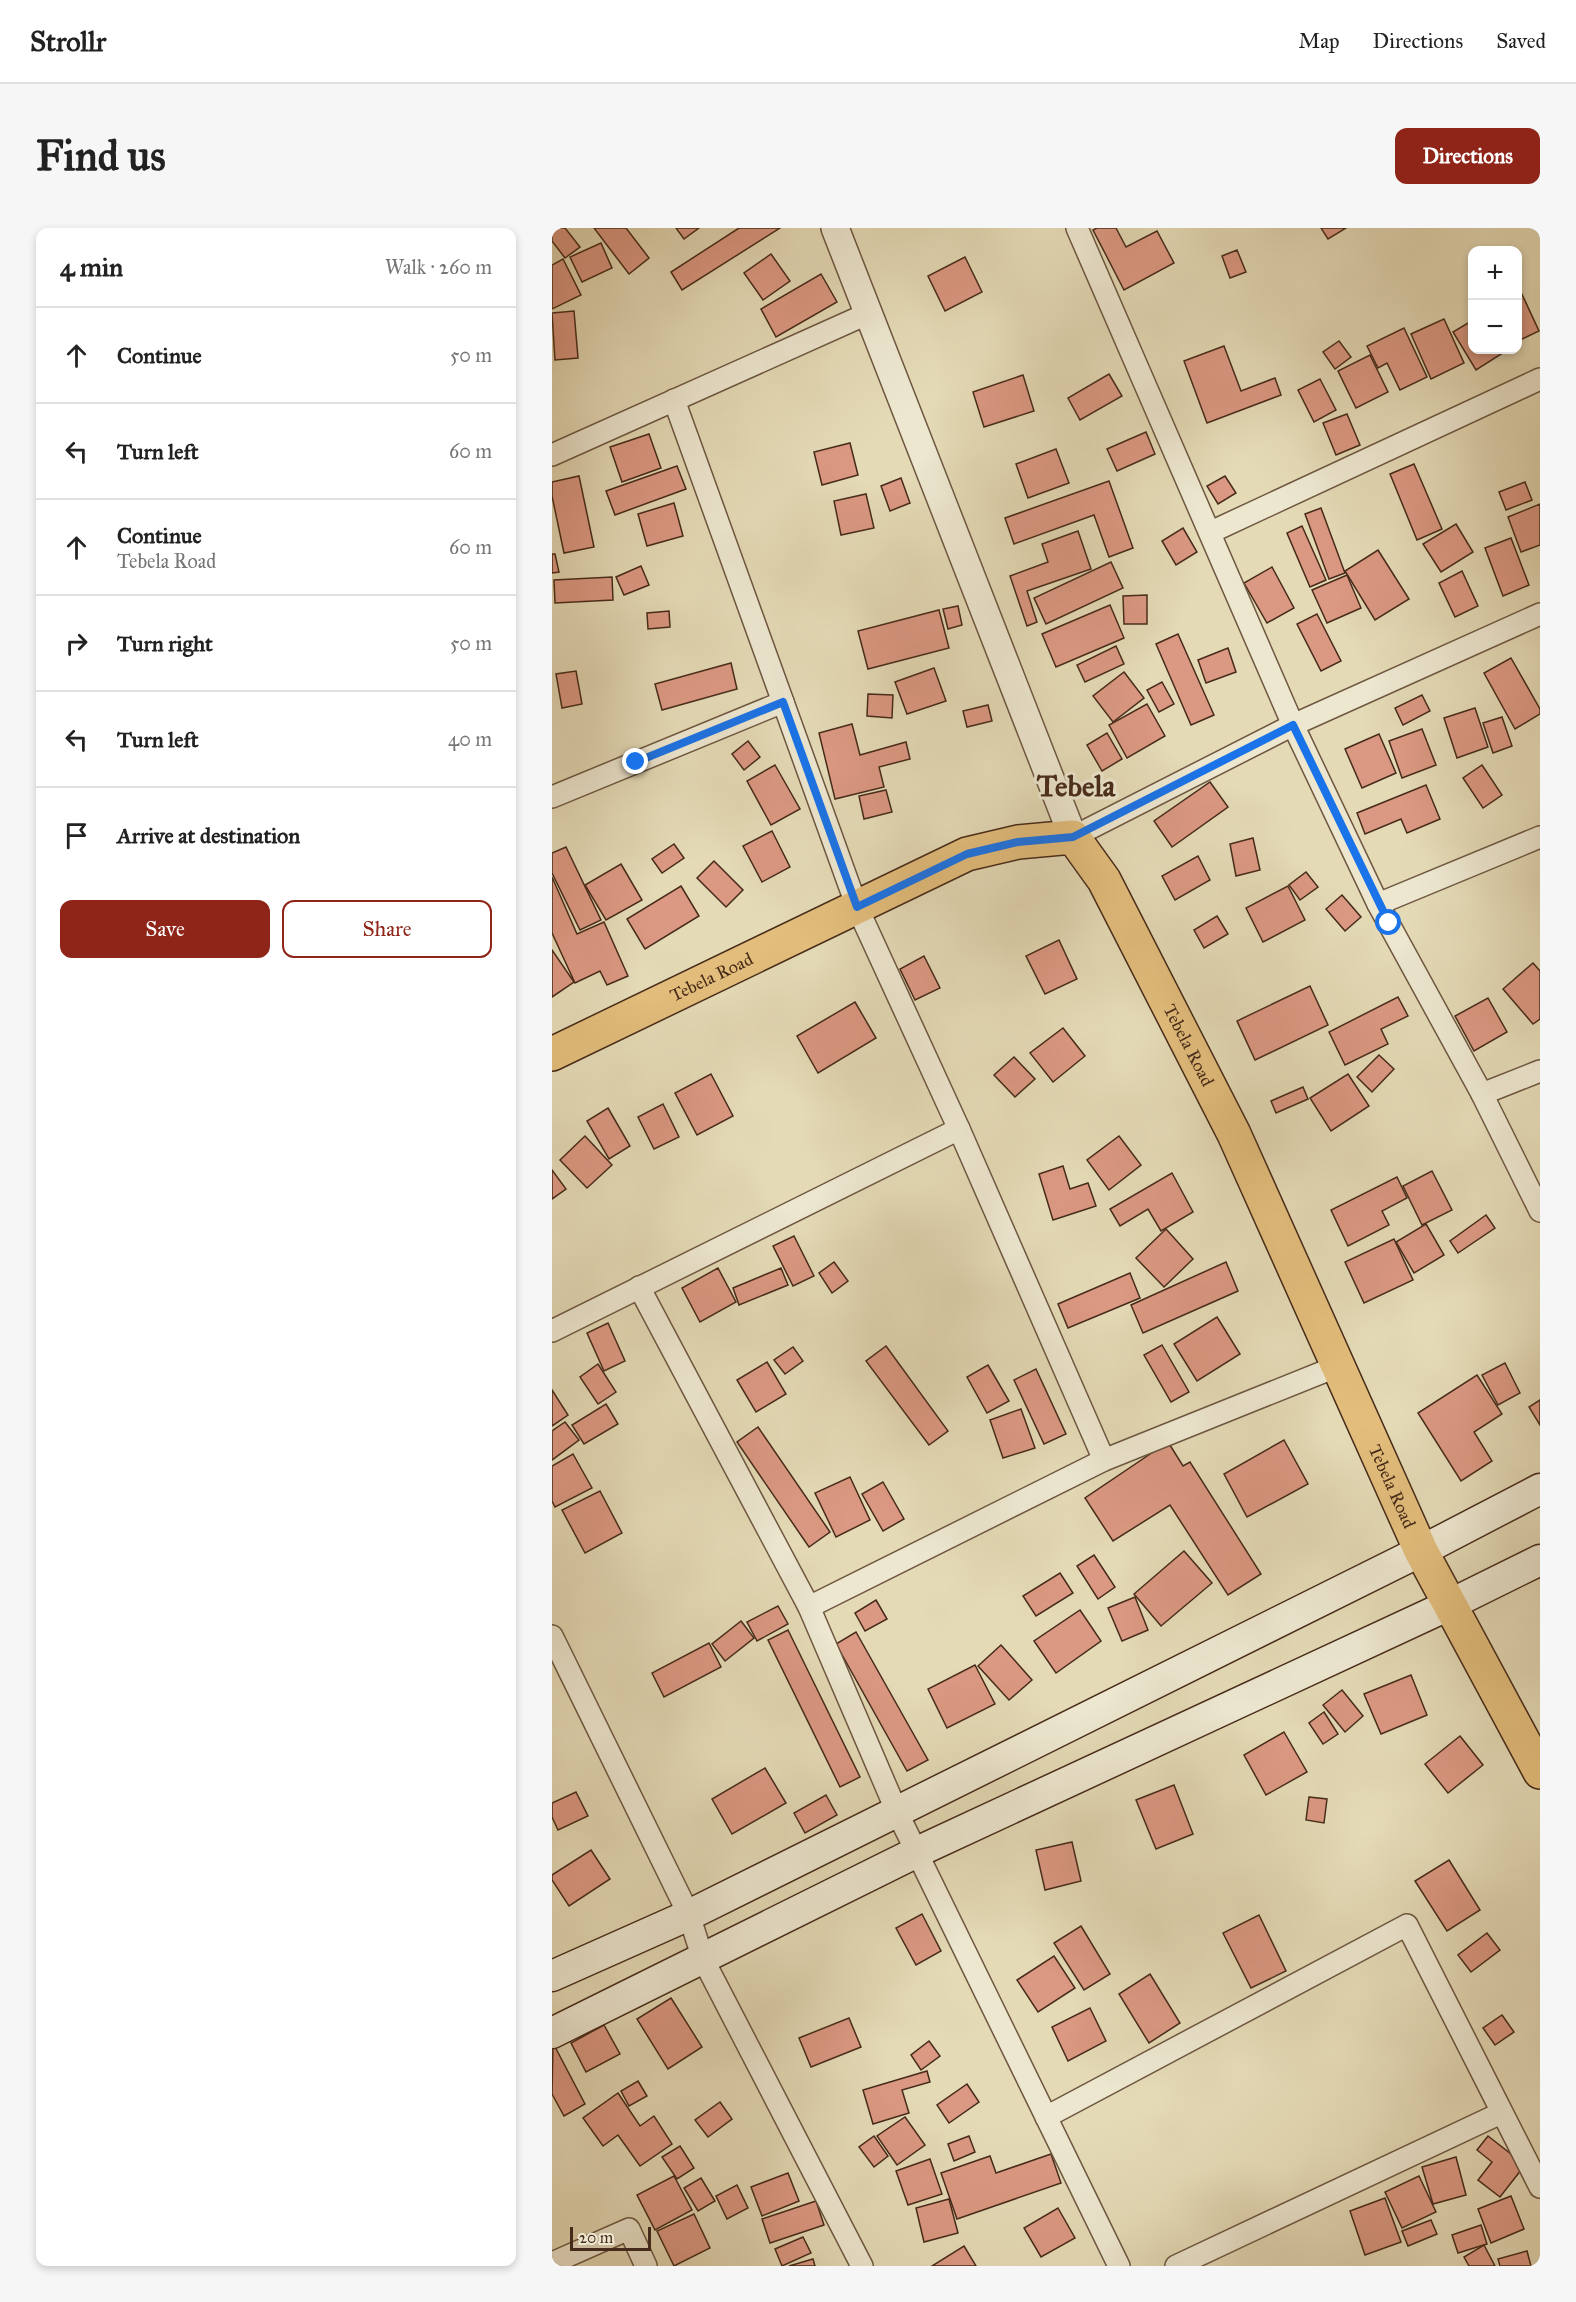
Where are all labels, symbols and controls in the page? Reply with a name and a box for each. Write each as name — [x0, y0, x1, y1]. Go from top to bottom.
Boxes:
text: Strollr — [30, 24, 106, 59]
text: Map — [1299, 28, 1340, 54]
text: Directions — [1373, 28, 1463, 54]
text: Saved — [1496, 28, 1546, 54]
button: Directions — [1395, 128, 1540, 184]
text: Find us — [36, 130, 166, 182]
map controls — [1468, 246, 1522, 354]
button: + — [1468, 246, 1522, 300]
text: 4 min — [60, 251, 123, 283]
text: Walk · 260 m — [385, 255, 492, 279]
button: − — [1468, 300, 1522, 354]
icon: ahead — [60, 339, 93, 372]
text: Continue — [117, 342, 202, 369]
text: 50 m — [450, 343, 492, 367]
icon: left — [60, 435, 93, 468]
text: Turn left — [117, 438, 199, 465]
text: 60 m — [449, 439, 492, 463]
text: Continue — [117, 522, 202, 549]
icon: ahead — [60, 531, 93, 564]
text: 60 m — [449, 535, 492, 559]
text: Tebela Road — [117, 549, 216, 573]
icon: right — [60, 627, 93, 660]
text: Turn right — [117, 630, 213, 657]
text: 50 m — [450, 631, 492, 655]
icon: left — [60, 723, 93, 756]
text: Turn left — [117, 726, 199, 753]
text: 40 m — [448, 727, 492, 751]
route end — [622, 748, 648, 774]
district label: Tebela — [1037, 768, 1117, 804]
icon: arrive — [60, 819, 93, 852]
text: Arrive at destination — [117, 822, 300, 849]
button: Save — [60, 900, 270, 958]
button: Share — [282, 900, 492, 958]
route start — [1375, 909, 1401, 935]
street label: Tebela Road — [666, 948, 756, 1006]
street label: Tebela Road — [1158, 1001, 1219, 1090]
street label: Tebela Road — [1364, 1441, 1420, 1532]
scale bar — [570, 2224, 651, 2252]
text: 20 m — [579, 2228, 613, 2247]

